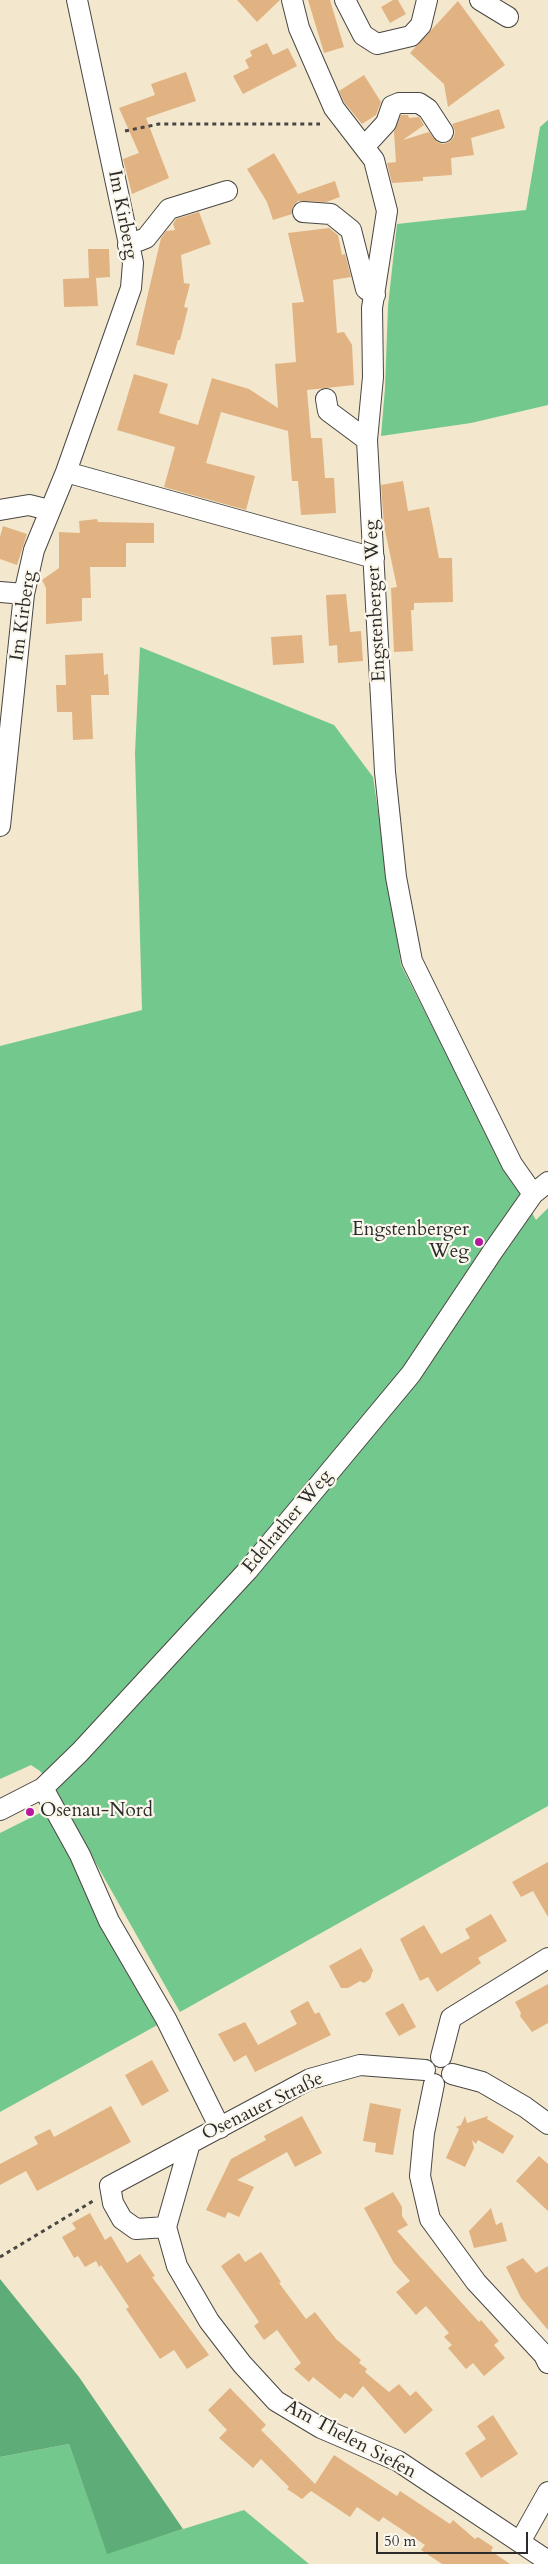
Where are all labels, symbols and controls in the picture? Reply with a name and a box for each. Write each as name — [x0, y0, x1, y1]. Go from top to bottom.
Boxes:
street label: Im Kirberg — [102, 168, 142, 262]
street label: Engstenberger Weg — [360, 519, 392, 683]
street label: Im Kirberg — [6, 570, 42, 662]
place label: Engstenberger Weg — [352, 1220, 469, 1264]
marker: Engstenberger Weg — [473, 1236, 485, 1248]
street label: Edelrather Weg — [238, 1466, 338, 1578]
place label: Osenau-Nord — [40, 1801, 153, 1823]
marker: Osenau-Nord — [24, 1806, 36, 1818]
street label: Osenauer Straße — [199, 2068, 327, 2146]
street label: Am Thelen Siefen — [280, 2396, 420, 2484]
scale bar — [378, 2522, 530, 2554]
text: 50 m — [384, 2531, 416, 2551]

